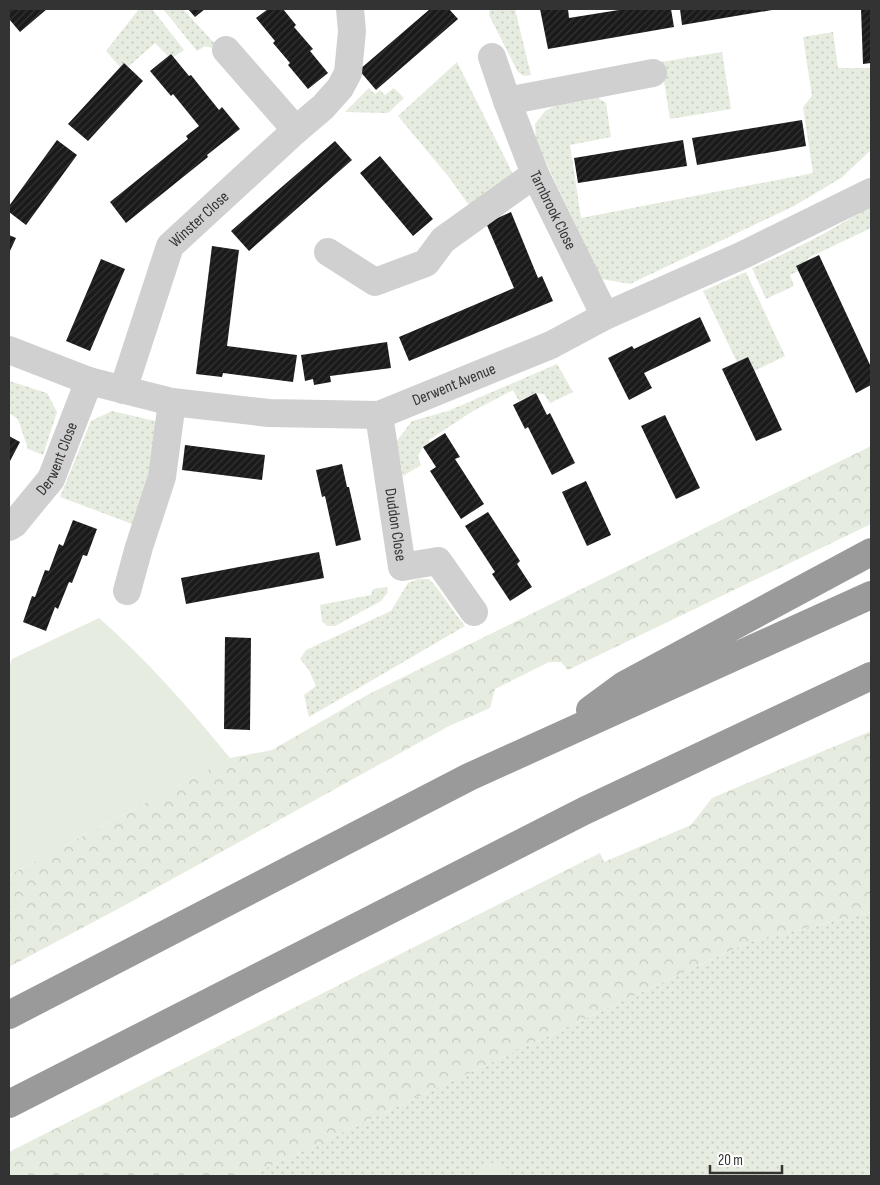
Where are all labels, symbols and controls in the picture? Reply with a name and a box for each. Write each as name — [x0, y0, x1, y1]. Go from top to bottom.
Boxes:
street label: Tarnbrook Close — [525, 168, 580, 253]
street label: Winster Close — [165, 187, 233, 251]
street label: Derwent Avenue — [410, 359, 498, 410]
street label: Derwent Close — [32, 419, 82, 499]
street label: Duddon Close — [381, 487, 411, 563]
scale bar — [710, 1142, 782, 1174]
text: 20 m — [718, 1151, 743, 1170]

